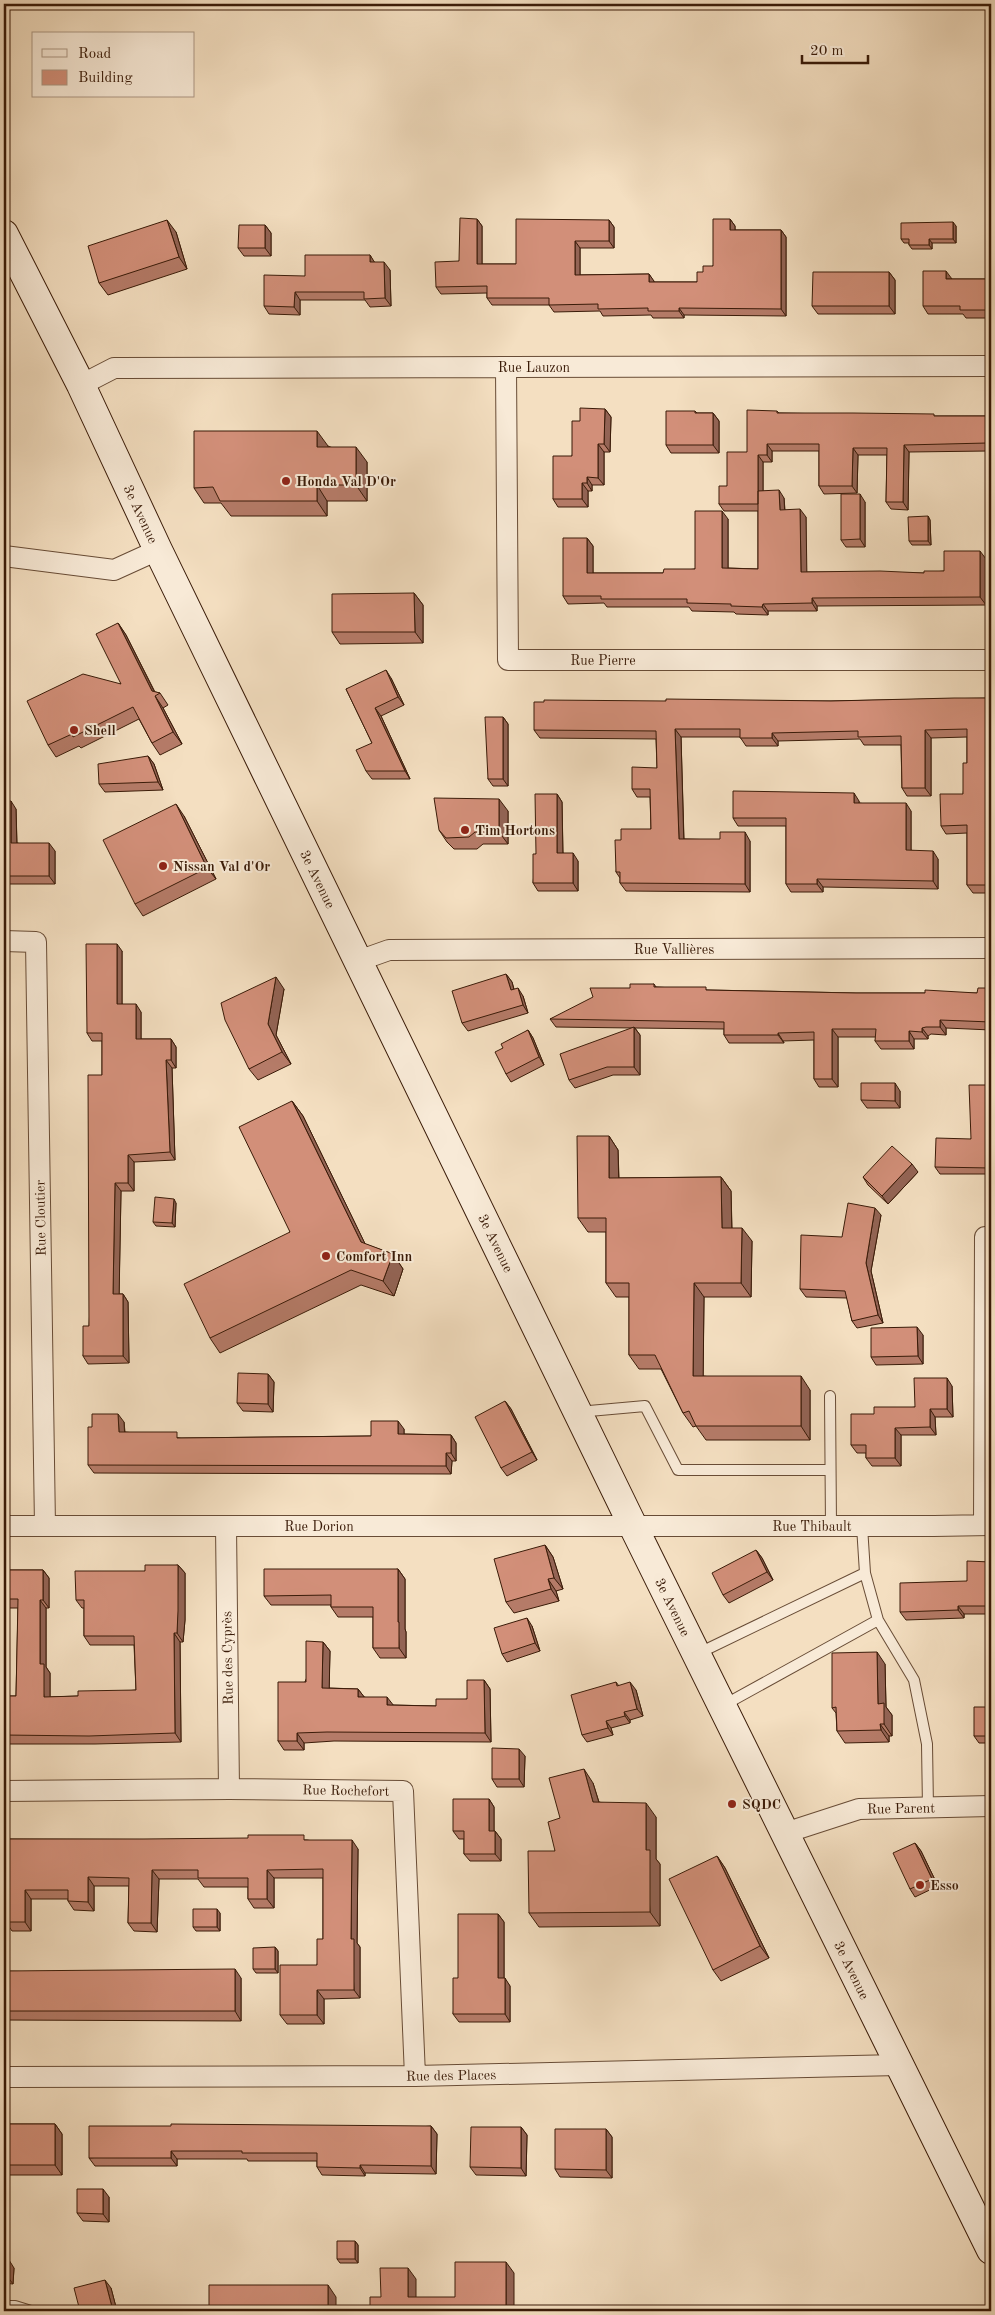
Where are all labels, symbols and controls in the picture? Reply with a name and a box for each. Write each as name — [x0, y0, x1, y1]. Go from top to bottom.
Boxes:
legend — [32, 32, 195, 98]
scale bar — [802, 32, 869, 64]
text: 20 m — [810, 44, 844, 59]
text: Road — [78, 47, 112, 62]
text: Building — [78, 71, 133, 86]
street label: Rue Lauzon — [498, 361, 571, 375]
marker: Honda Val D'Or — [280, 475, 292, 487]
place label: Honda Val D'Or — [296, 475, 396, 489]
street label: 3e Avenue — [120, 483, 160, 546]
street label: Rue Pierre — [570, 654, 636, 668]
marker: Shell — [68, 724, 80, 736]
place label: Shell — [84, 724, 116, 738]
marker: Tim Hortons — [459, 824, 471, 836]
place label: Tim Hortons — [475, 824, 555, 838]
street label: 3e Avenue — [297, 848, 337, 911]
marker: Nissan Val d'Or — [157, 860, 169, 872]
place label: Nissan Val d'Or — [173, 860, 270, 874]
street label: Rue Vallières — [634, 943, 714, 957]
street label: Rue Cloutier — [33, 1179, 49, 1256]
street label: 3e Avenue — [475, 1212, 515, 1275]
marker: Comfort Inn — [320, 1250, 332, 1262]
place label: Comfort Inn — [336, 1250, 412, 1264]
street label: Rue Dorion — [284, 1520, 354, 1534]
street label: Rue Thibault — [772, 1520, 852, 1534]
street label: 3e Avenue — [652, 1576, 692, 1639]
street label: Rue des Cyprès — [220, 1611, 236, 1705]
street label: Rue Rochefort — [302, 1783, 390, 1799]
marker: SQDC — [726, 1798, 738, 1810]
place label: SQDC — [742, 1798, 781, 1812]
street label: Rue Parent — [867, 1801, 935, 1817]
marker: Esso — [914, 1879, 926, 1891]
place label: Esso — [930, 1879, 959, 1893]
street label: 3e Avenue — [831, 1939, 871, 2002]
street label: Rue des Places — [406, 2068, 496, 2084]

